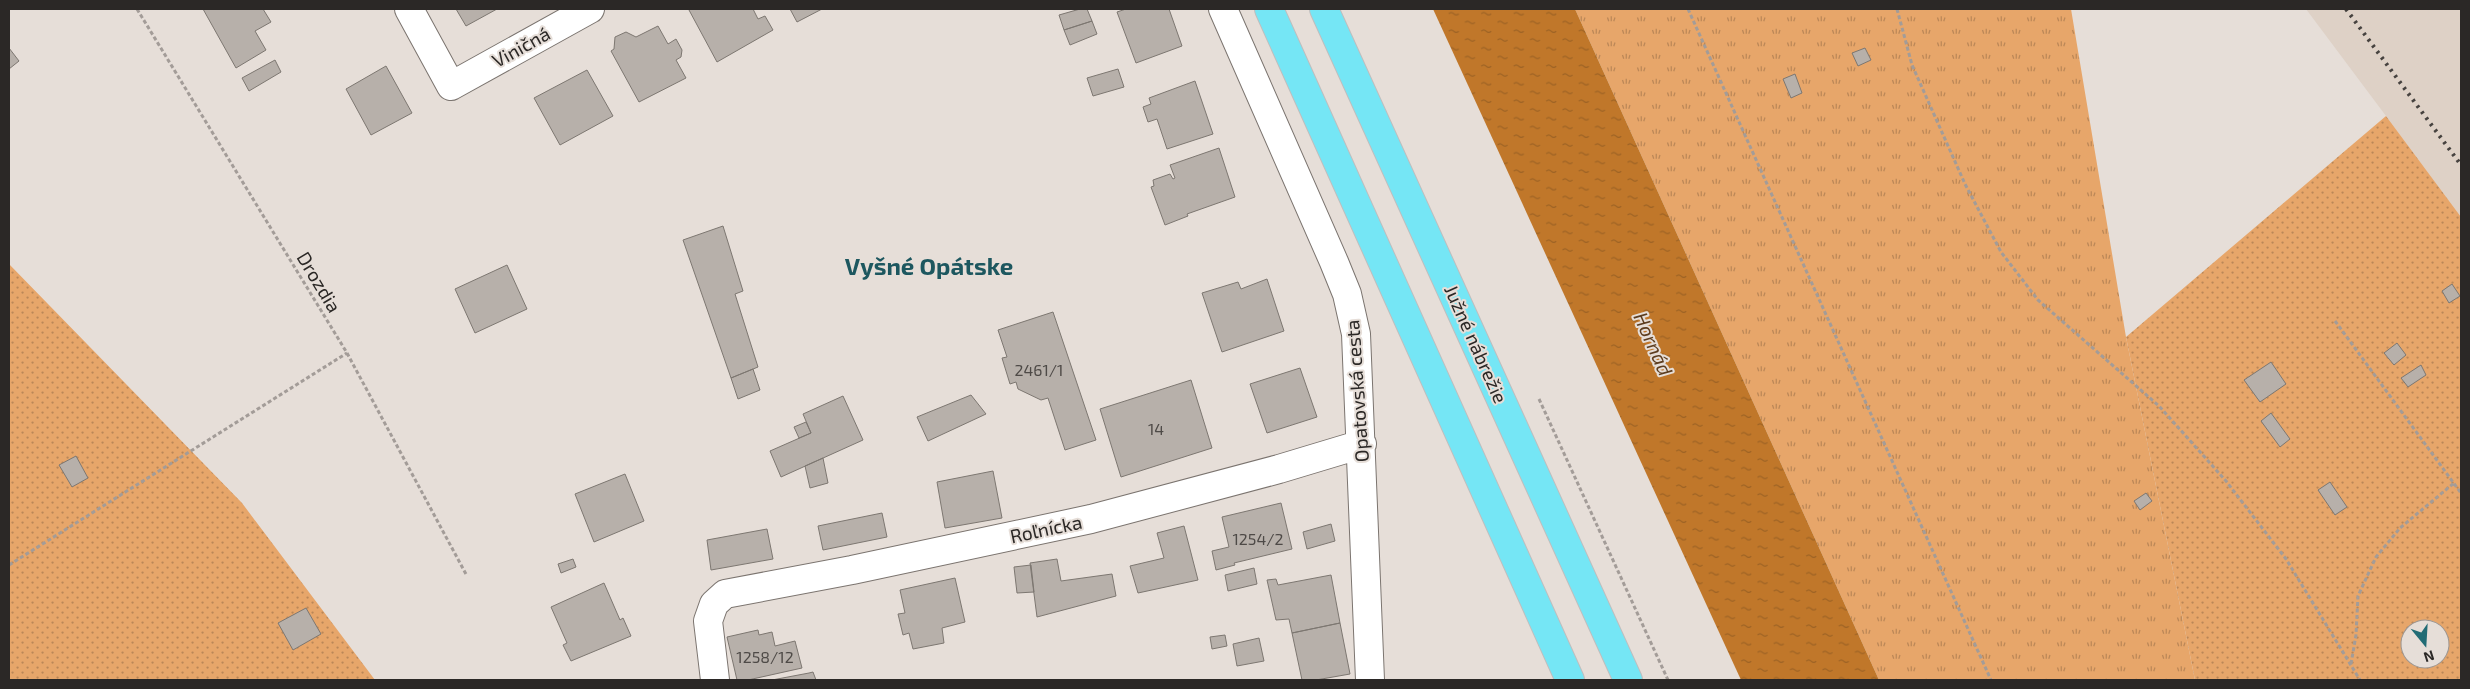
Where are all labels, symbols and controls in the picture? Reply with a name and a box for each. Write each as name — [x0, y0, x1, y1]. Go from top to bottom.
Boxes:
street label: Viničná — [488, 21, 554, 72]
street label: Drozdia — [292, 247, 346, 316]
district label: Vyšné Opátske — [845, 251, 1013, 280]
street label: Južné nábrežie — [1440, 281, 1513, 406]
water label: Hornád — [1629, 308, 1679, 380]
street label: Opatovská cesta — [1340, 319, 1373, 463]
house number: 2461/1 — [1015, 360, 1064, 379]
house number: 14 — [1148, 419, 1164, 438]
street label: Roľnícka — [1008, 510, 1084, 547]
house number: 1254/2 — [1232, 529, 1284, 548]
north arrow — [2400, 619, 2450, 669]
house number: 1258/12 — [736, 647, 794, 666]
text: N — [2422, 647, 2437, 666]

